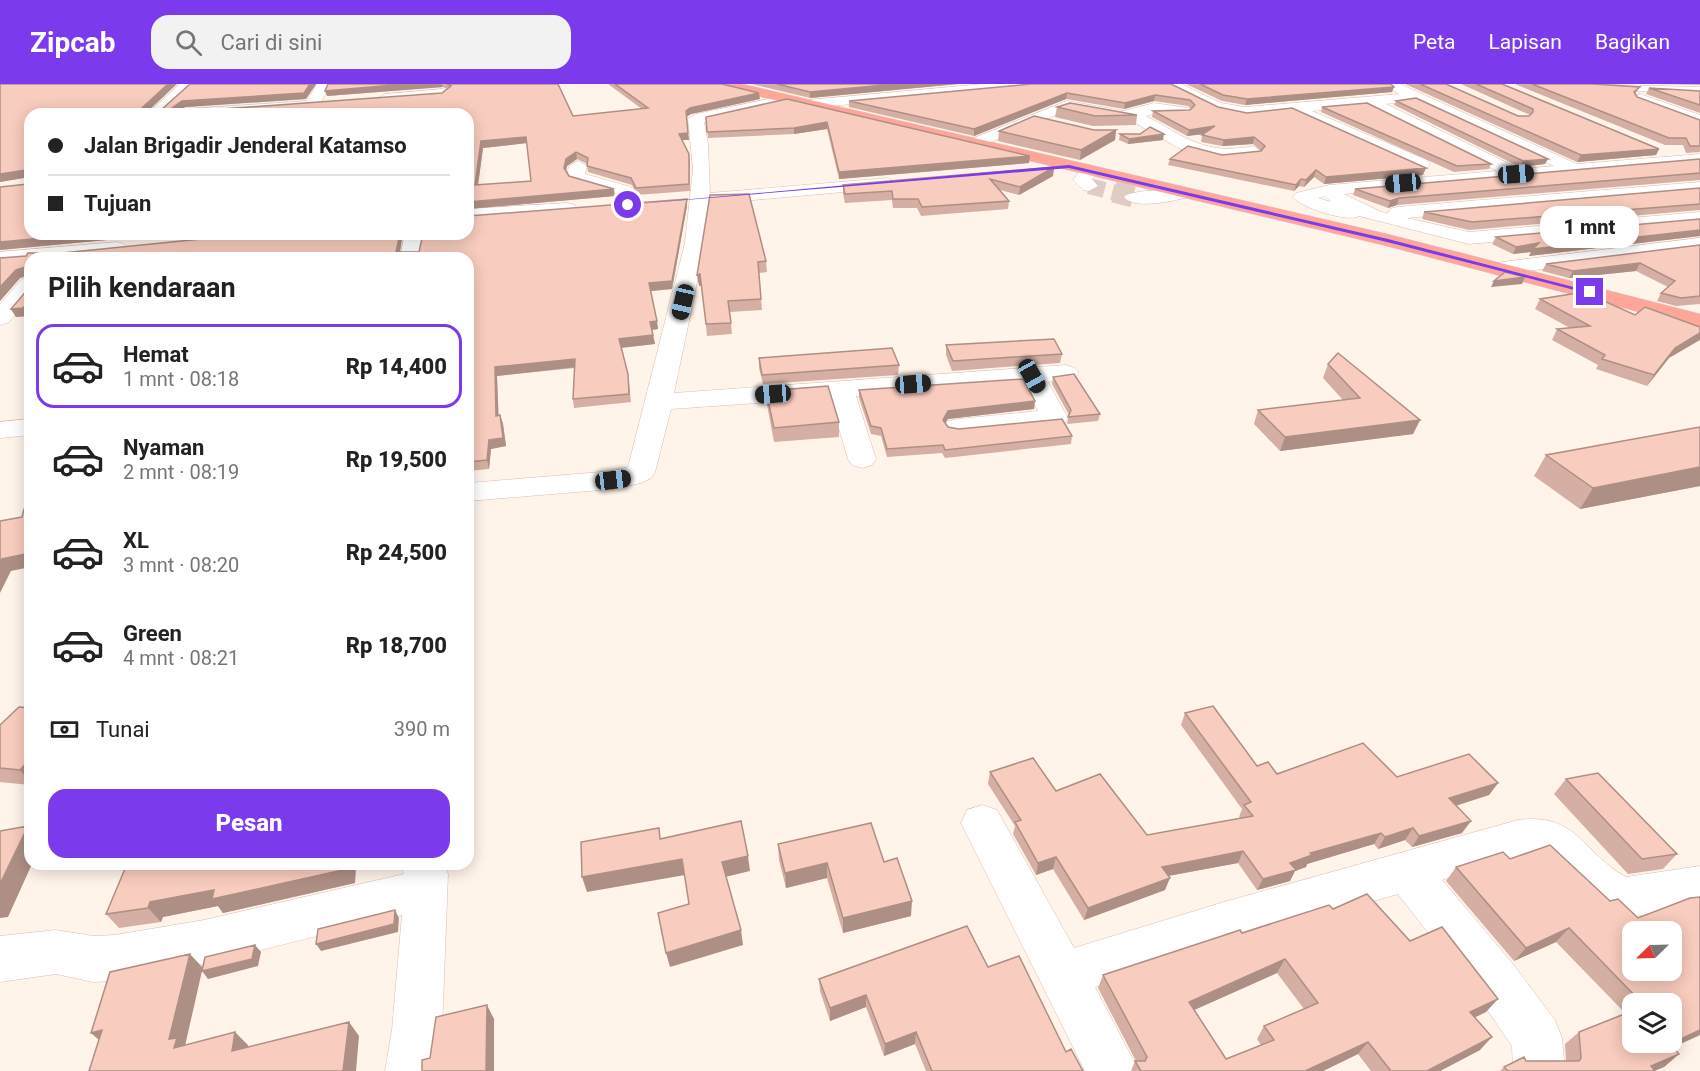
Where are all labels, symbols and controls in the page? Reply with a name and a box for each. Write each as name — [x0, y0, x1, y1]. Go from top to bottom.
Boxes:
search box — [151, 15, 571, 69]
text: Zipcab — [30, 26, 115, 59]
icon: search — [172, 26, 205, 59]
text: Cari di sini — [220, 30, 322, 55]
text: Peta — [1413, 30, 1455, 54]
text: Lapisan — [1488, 30, 1562, 54]
text: Bagikan — [1595, 30, 1670, 54]
text: Jalan Brigadir Jenderal Katamso — [84, 133, 407, 158]
car — [1497, 164, 1535, 184]
car — [1384, 172, 1422, 194]
text: Tujuan — [84, 191, 151, 216]
route start — [614, 191, 641, 218]
callout: 1 mnt — [1540, 205, 1640, 247]
text: 1 mnt — [1564, 215, 1615, 239]
text: Pilih kendaraan — [48, 272, 236, 304]
route end — [1576, 278, 1603, 305]
car — [670, 282, 696, 322]
icon: car — [51, 339, 105, 393]
text: Hemat — [123, 342, 189, 367]
text: Rp 14,400 — [346, 354, 447, 379]
car — [1015, 356, 1049, 396]
text: 1 mnt · 08:18 — [123, 367, 239, 391]
car — [894, 374, 932, 394]
car — [754, 384, 792, 404]
icon: car — [51, 432, 105, 486]
text: Nyaman — [123, 435, 204, 460]
text: Rp 19,500 — [346, 447, 447, 472]
text: 2 mnt · 08:19 — [123, 460, 239, 484]
car — [594, 469, 632, 491]
icon: car — [51, 525, 105, 579]
text: XL — [123, 528, 149, 553]
text: Rp 24,500 — [346, 540, 447, 565]
text: 3 mnt · 08:20 — [123, 553, 239, 577]
icon: car — [51, 618, 105, 672]
text: Green — [123, 621, 182, 646]
text: Rp 18,700 — [346, 633, 447, 658]
text: 4 mnt · 08:21 — [123, 646, 239, 670]
icon: cash — [48, 713, 81, 746]
text: Tunai — [96, 717, 150, 742]
text: 390 m — [394, 717, 450, 741]
button: Pesan — [48, 789, 450, 858]
north arrow — [1622, 921, 1682, 981]
map controls — [1622, 921, 1682, 1053]
button: layers — [1622, 993, 1682, 1053]

